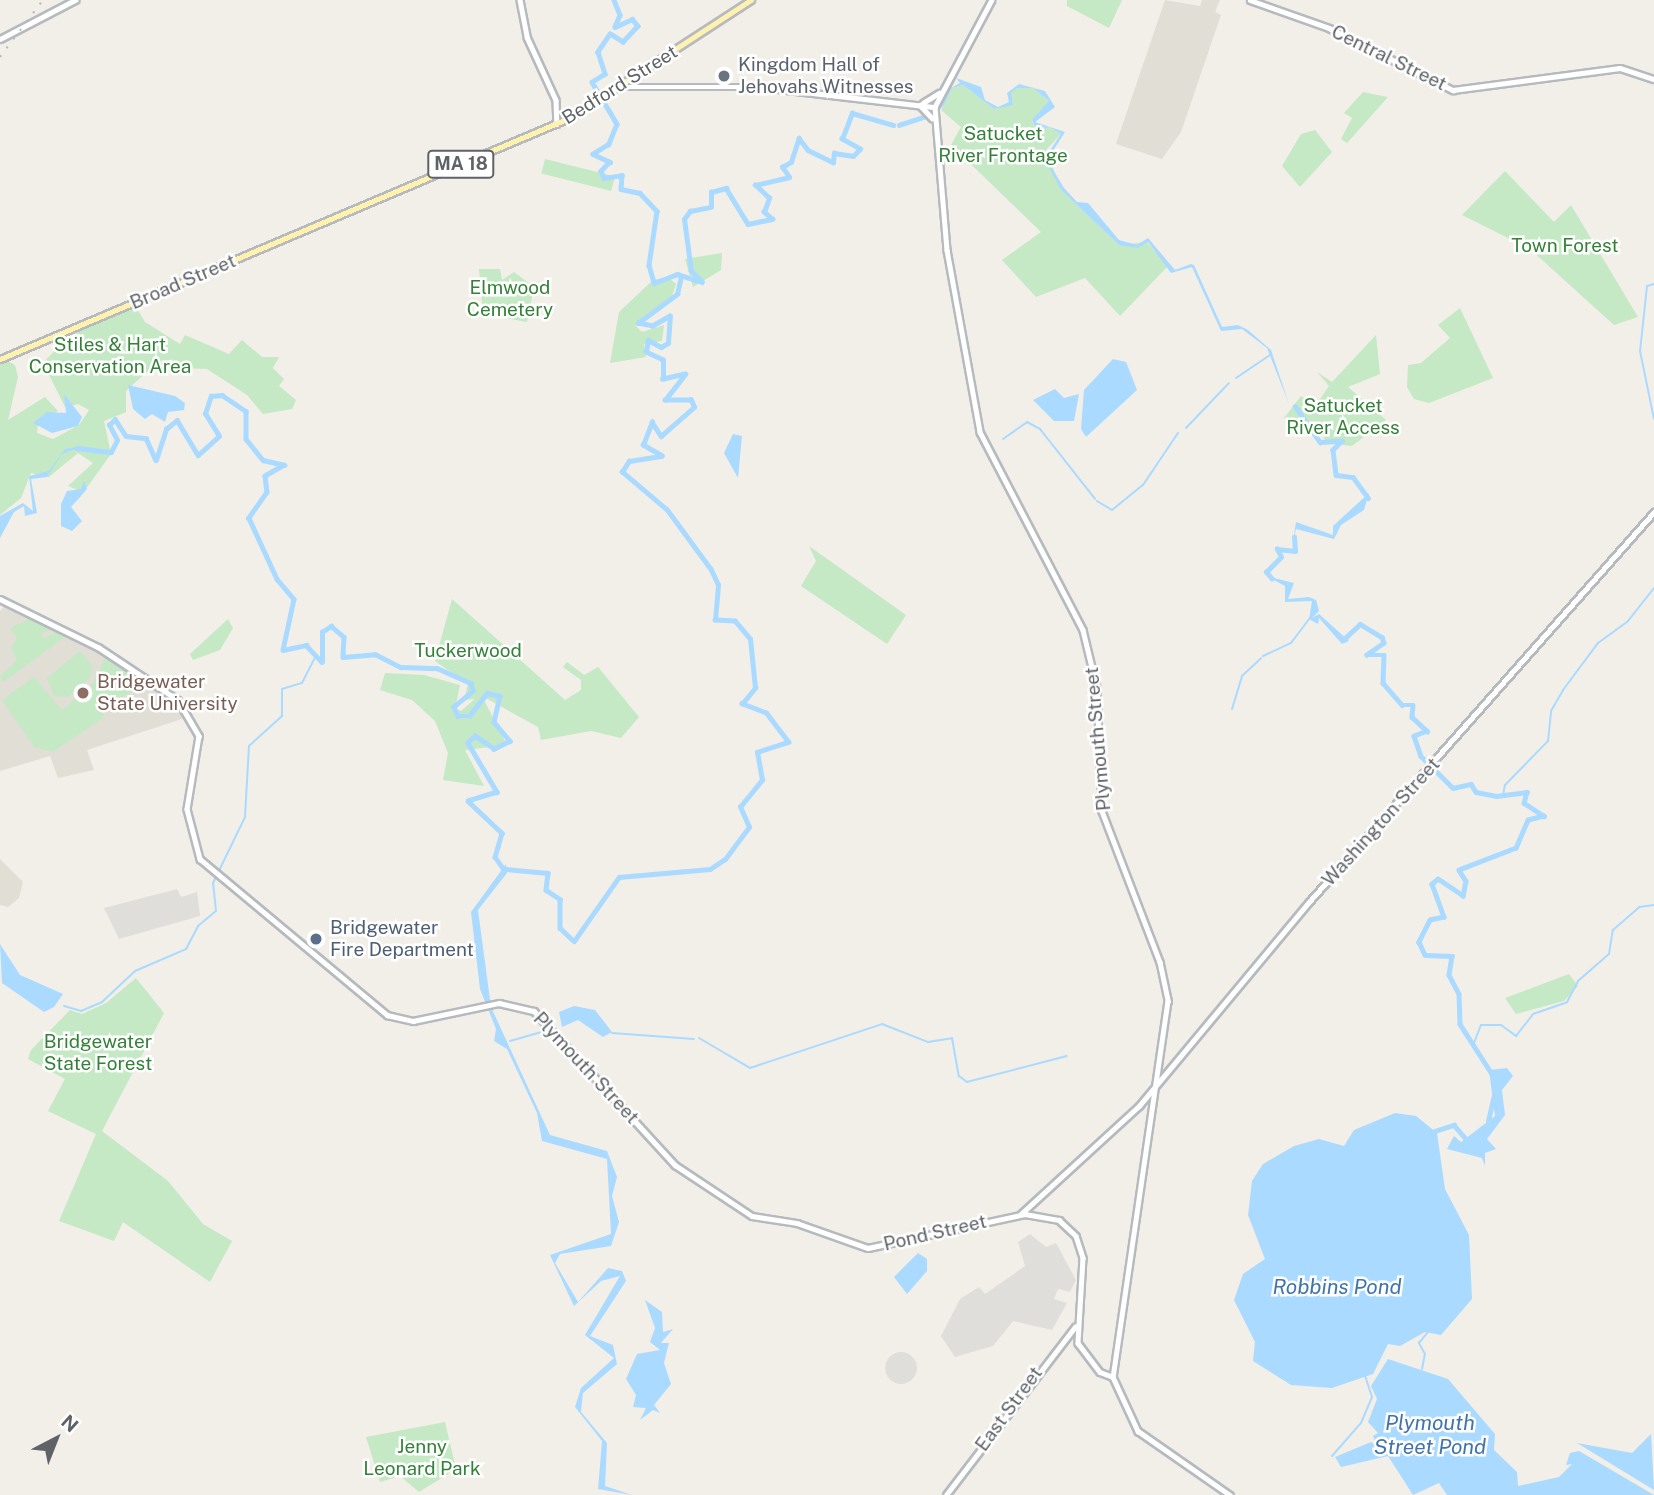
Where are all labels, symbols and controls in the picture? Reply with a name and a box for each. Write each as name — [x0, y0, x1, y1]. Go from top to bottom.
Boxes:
street label: Central Street — [1328, 20, 1450, 96]
street label: Bedford Street — [558, 40, 682, 130]
place label: Kingdom Hall of Jehovahs Witnesses — [738, 54, 914, 98]
marker: Kingdom Hall of Jehovahs Witnesses — [716, 68, 732, 84]
park label: Satucket River Frontage — [938, 123, 1068, 167]
road number: MA 18 — [426, 149, 496, 178]
park label: Town Forest — [1511, 235, 1619, 257]
street label: Broad Street — [127, 250, 239, 314]
park label: Elmwood Cemetery — [467, 277, 553, 321]
park label: Stiles & Hart Conservation Area — [29, 334, 191, 378]
park label: Satucket River Access — [1286, 395, 1400, 439]
park label: Tuckerwood — [414, 640, 522, 662]
street label: Plymouth Street — [1080, 666, 1116, 812]
place label: Bridgewater State University — [97, 671, 238, 715]
marker: Bridgewater State University — [75, 685, 91, 701]
street label: Washington Street — [1317, 753, 1445, 891]
place label: Bridgewater Fire Department — [330, 917, 474, 961]
marker: Bridgewater Fire Department — [308, 931, 324, 947]
street label: Plymouth Street — [528, 1007, 644, 1129]
park label: Bridgewater State Forest — [44, 1031, 152, 1075]
street label: Pond Street — [881, 1210, 989, 1256]
water label: Robbins Pond — [1272, 1274, 1402, 1300]
street label: East Street — [971, 1362, 1047, 1456]
north arrow — [21, 1404, 91, 1474]
text: N — [57, 1410, 83, 1437]
water label: Plymouth Street Pond — [1374, 1410, 1486, 1460]
park label: Jenny Leonard Park — [363, 1436, 481, 1480]

